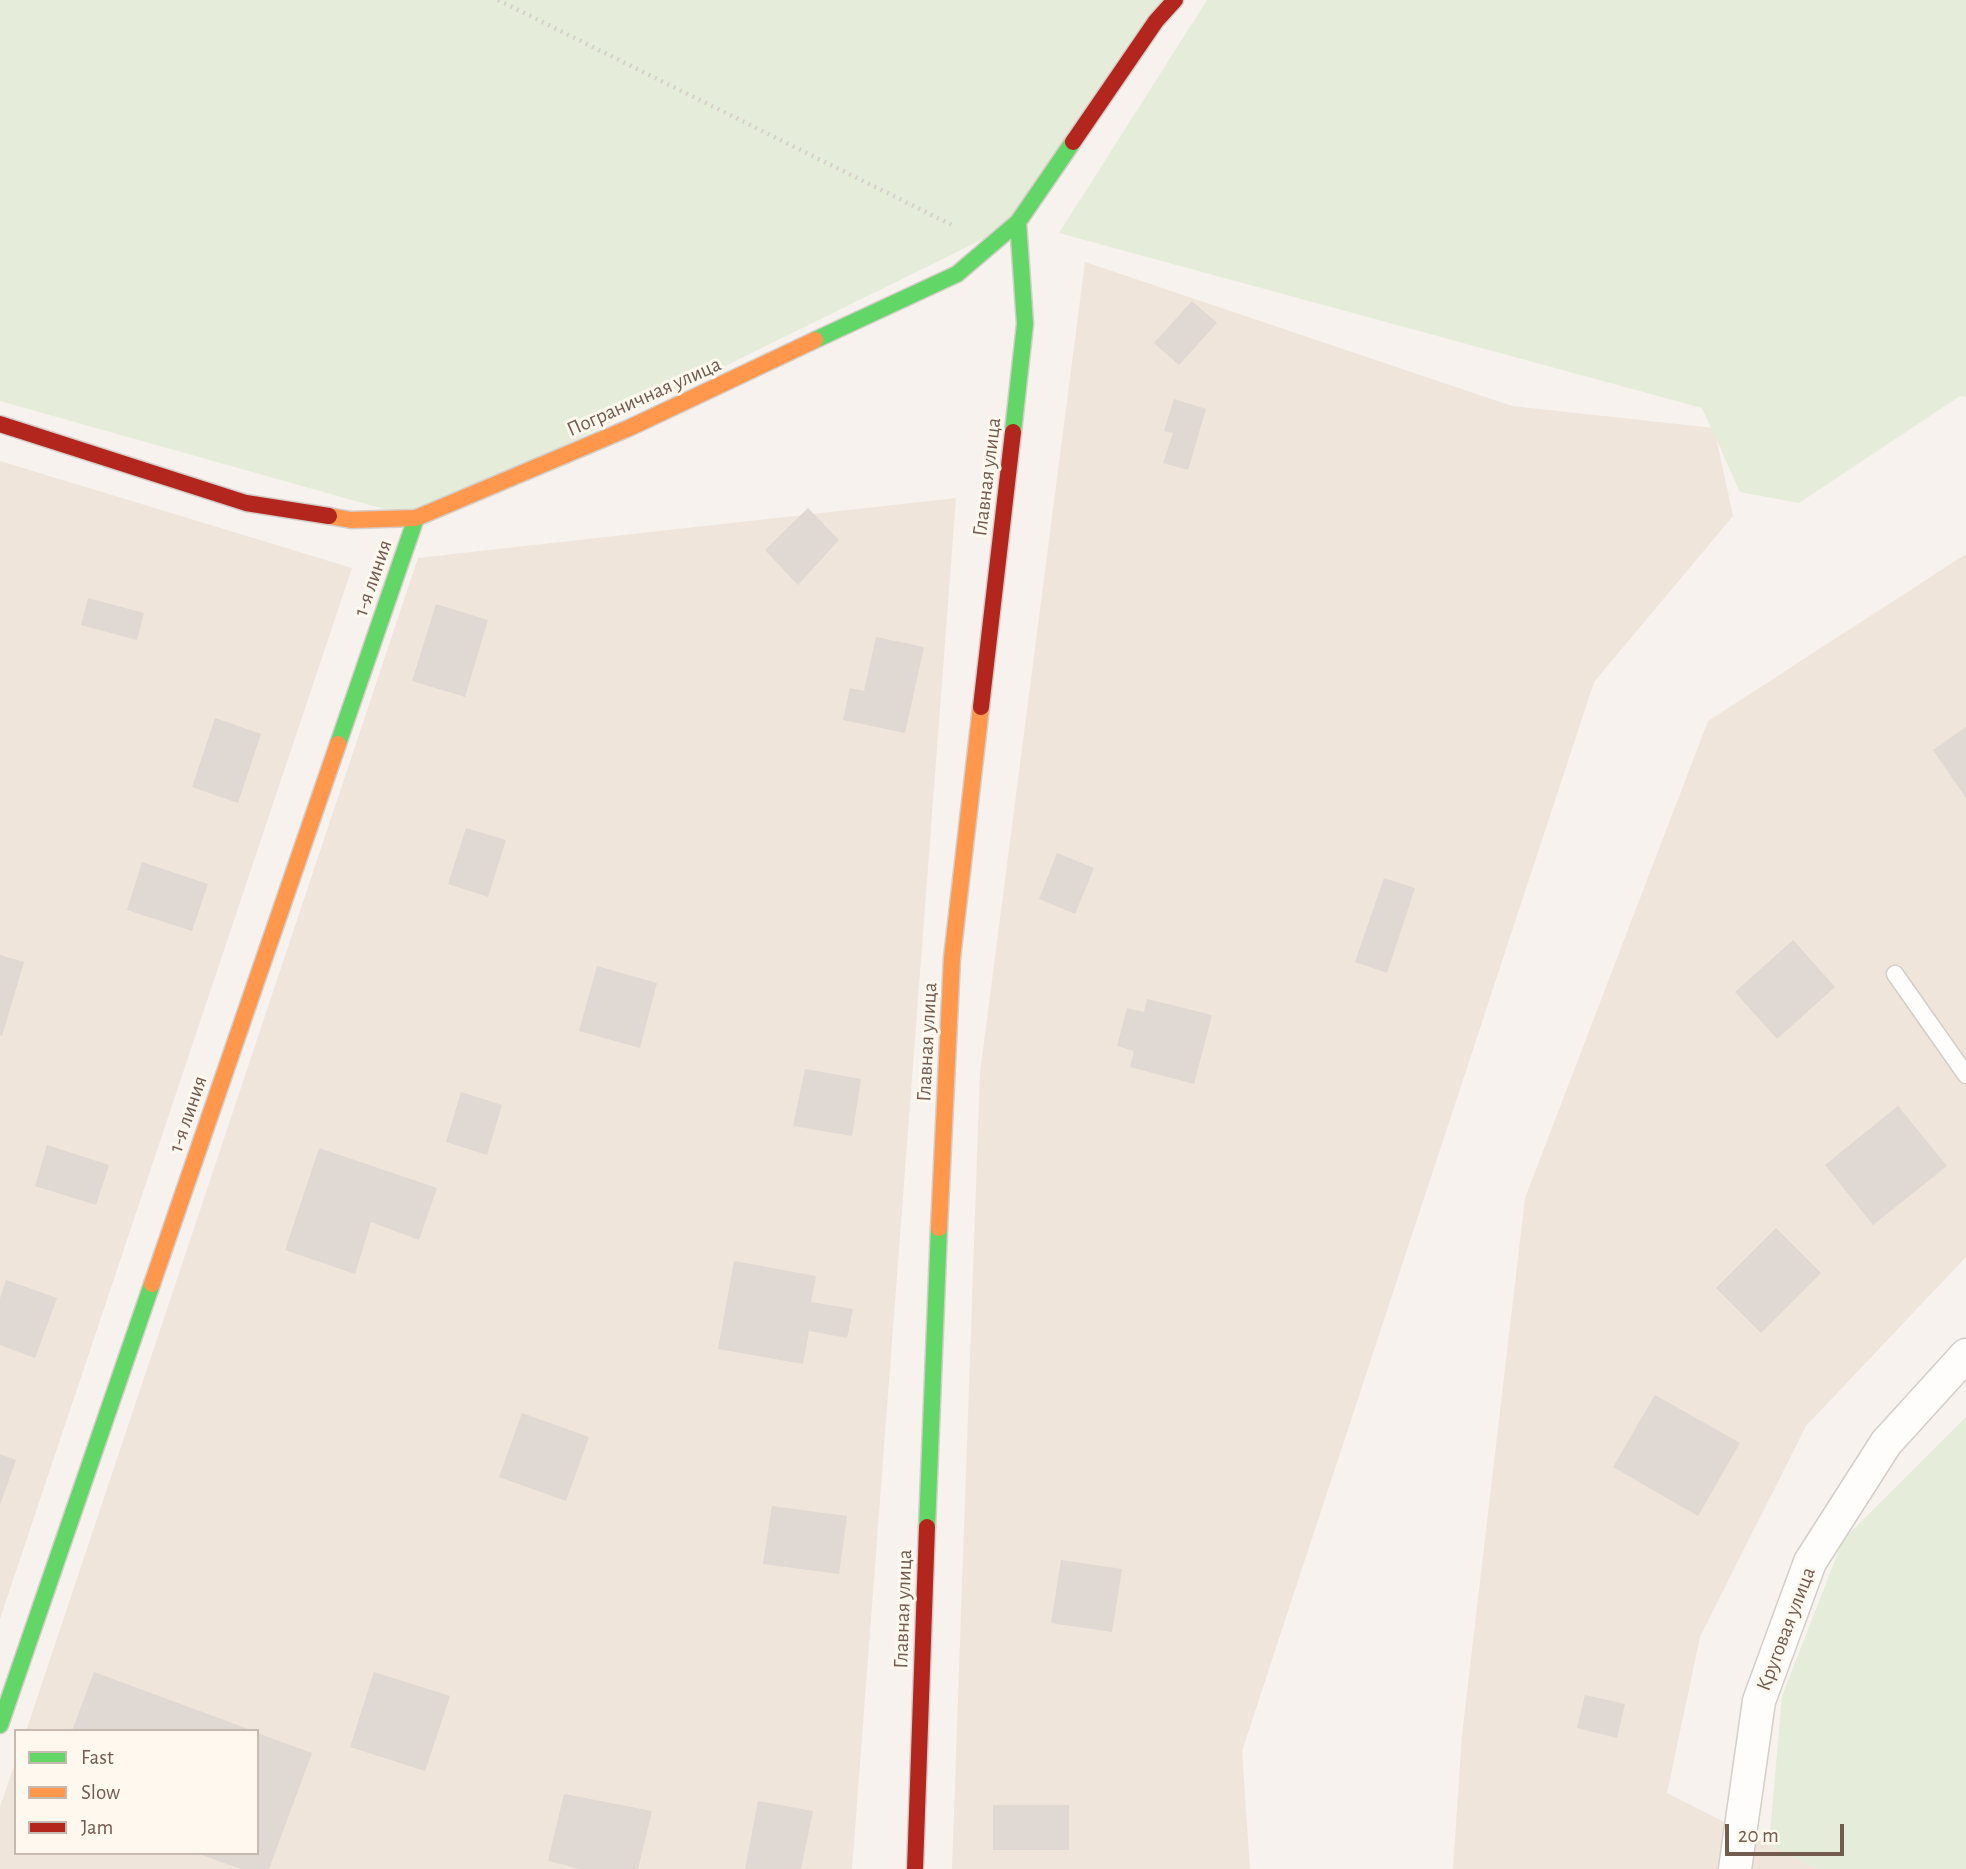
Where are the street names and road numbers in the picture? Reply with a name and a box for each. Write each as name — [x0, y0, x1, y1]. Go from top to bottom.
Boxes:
street label: Пограничная улица — [563, 352, 725, 442]
street label: Главная улица — [967, 416, 1007, 538]
street label: 1-я линия — [348, 537, 398, 619]
street label: Главная улица — [911, 982, 943, 1102]
street label: 1-я линия — [163, 1073, 213, 1155]
street label: Главная улица — [888, 1549, 918, 1669]
street label: Круговая улица — [1751, 1564, 1821, 1694]

